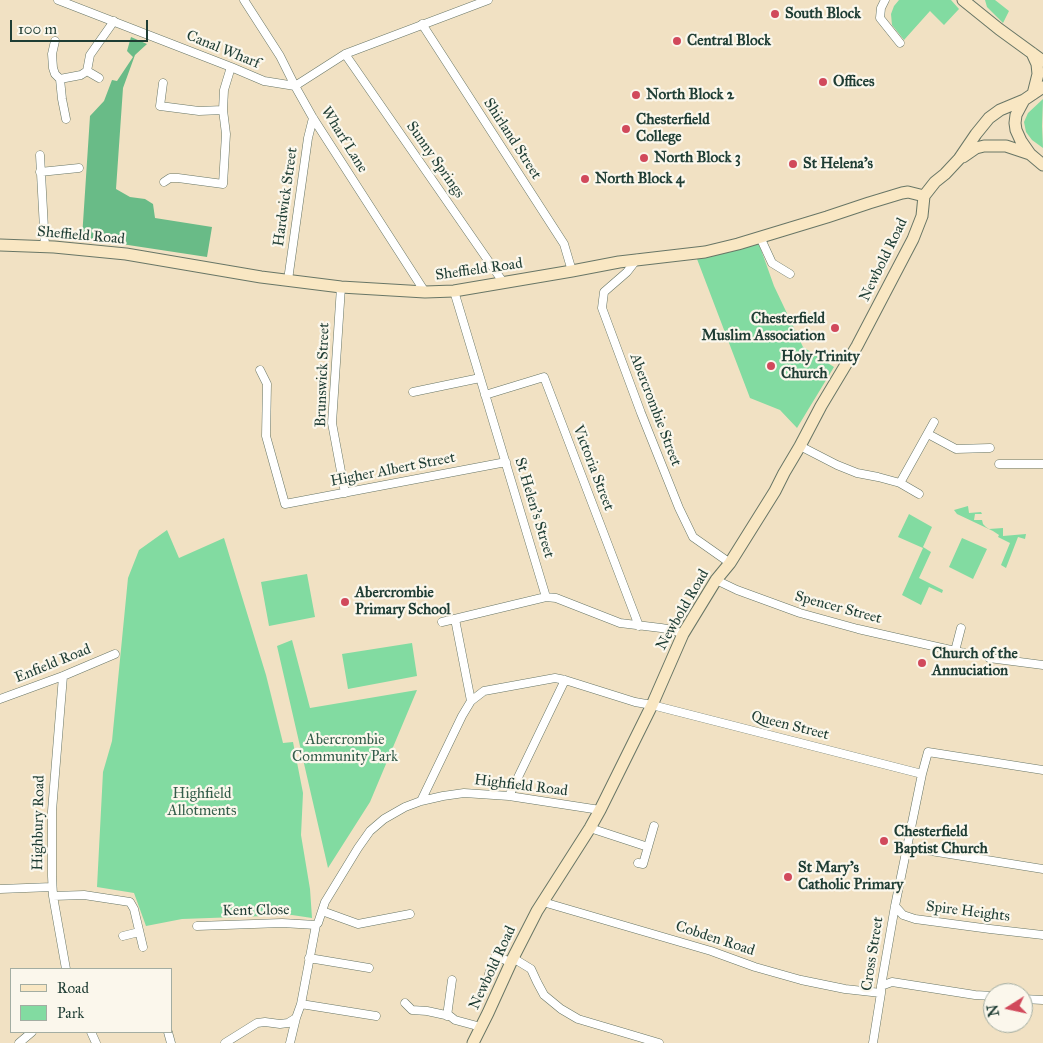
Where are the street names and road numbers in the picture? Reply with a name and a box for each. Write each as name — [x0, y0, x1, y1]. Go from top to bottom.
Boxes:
street label: Canal Wharf — [183, 27, 263, 73]
street label: Shirland Street — [479, 95, 545, 183]
street label: Wharf Lane — [317, 104, 371, 176]
street label: Sunny Springs — [402, 118, 468, 202]
street label: Hardwick Street — [270, 146, 302, 248]
street label: Newbold Road — [856, 216, 912, 304]
street label: Sheffield Road — [36, 223, 126, 249]
street label: Sheffield Road — [434, 255, 524, 285]
street label: Brunswick Street — [312, 322, 334, 428]
street label: Abercrombie Street — [625, 351, 685, 469]
street label: Victoria Street — [568, 423, 618, 513]
street label: Higher Albert Street — [329, 449, 457, 491]
street label: St Helen's Street — [510, 456, 558, 560]
street label: Newbold Road — [653, 566, 713, 654]
street label: Spencer Street — [793, 588, 883, 628]
street label: Enfield Road — [12, 641, 94, 687]
street label: Queen Street — [749, 708, 831, 744]
street label: Highfield Road — [473, 771, 569, 801]
street label: Highbury Road — [29, 775, 49, 871]
street label: Spire Heights — [925, 898, 1011, 926]
street label: Kent Close — [222, 901, 290, 921]
street label: Cross Street — [858, 916, 888, 992]
street label: Cobden Road — [673, 918, 757, 960]
street label: Newbold Road — [466, 923, 520, 1013]

